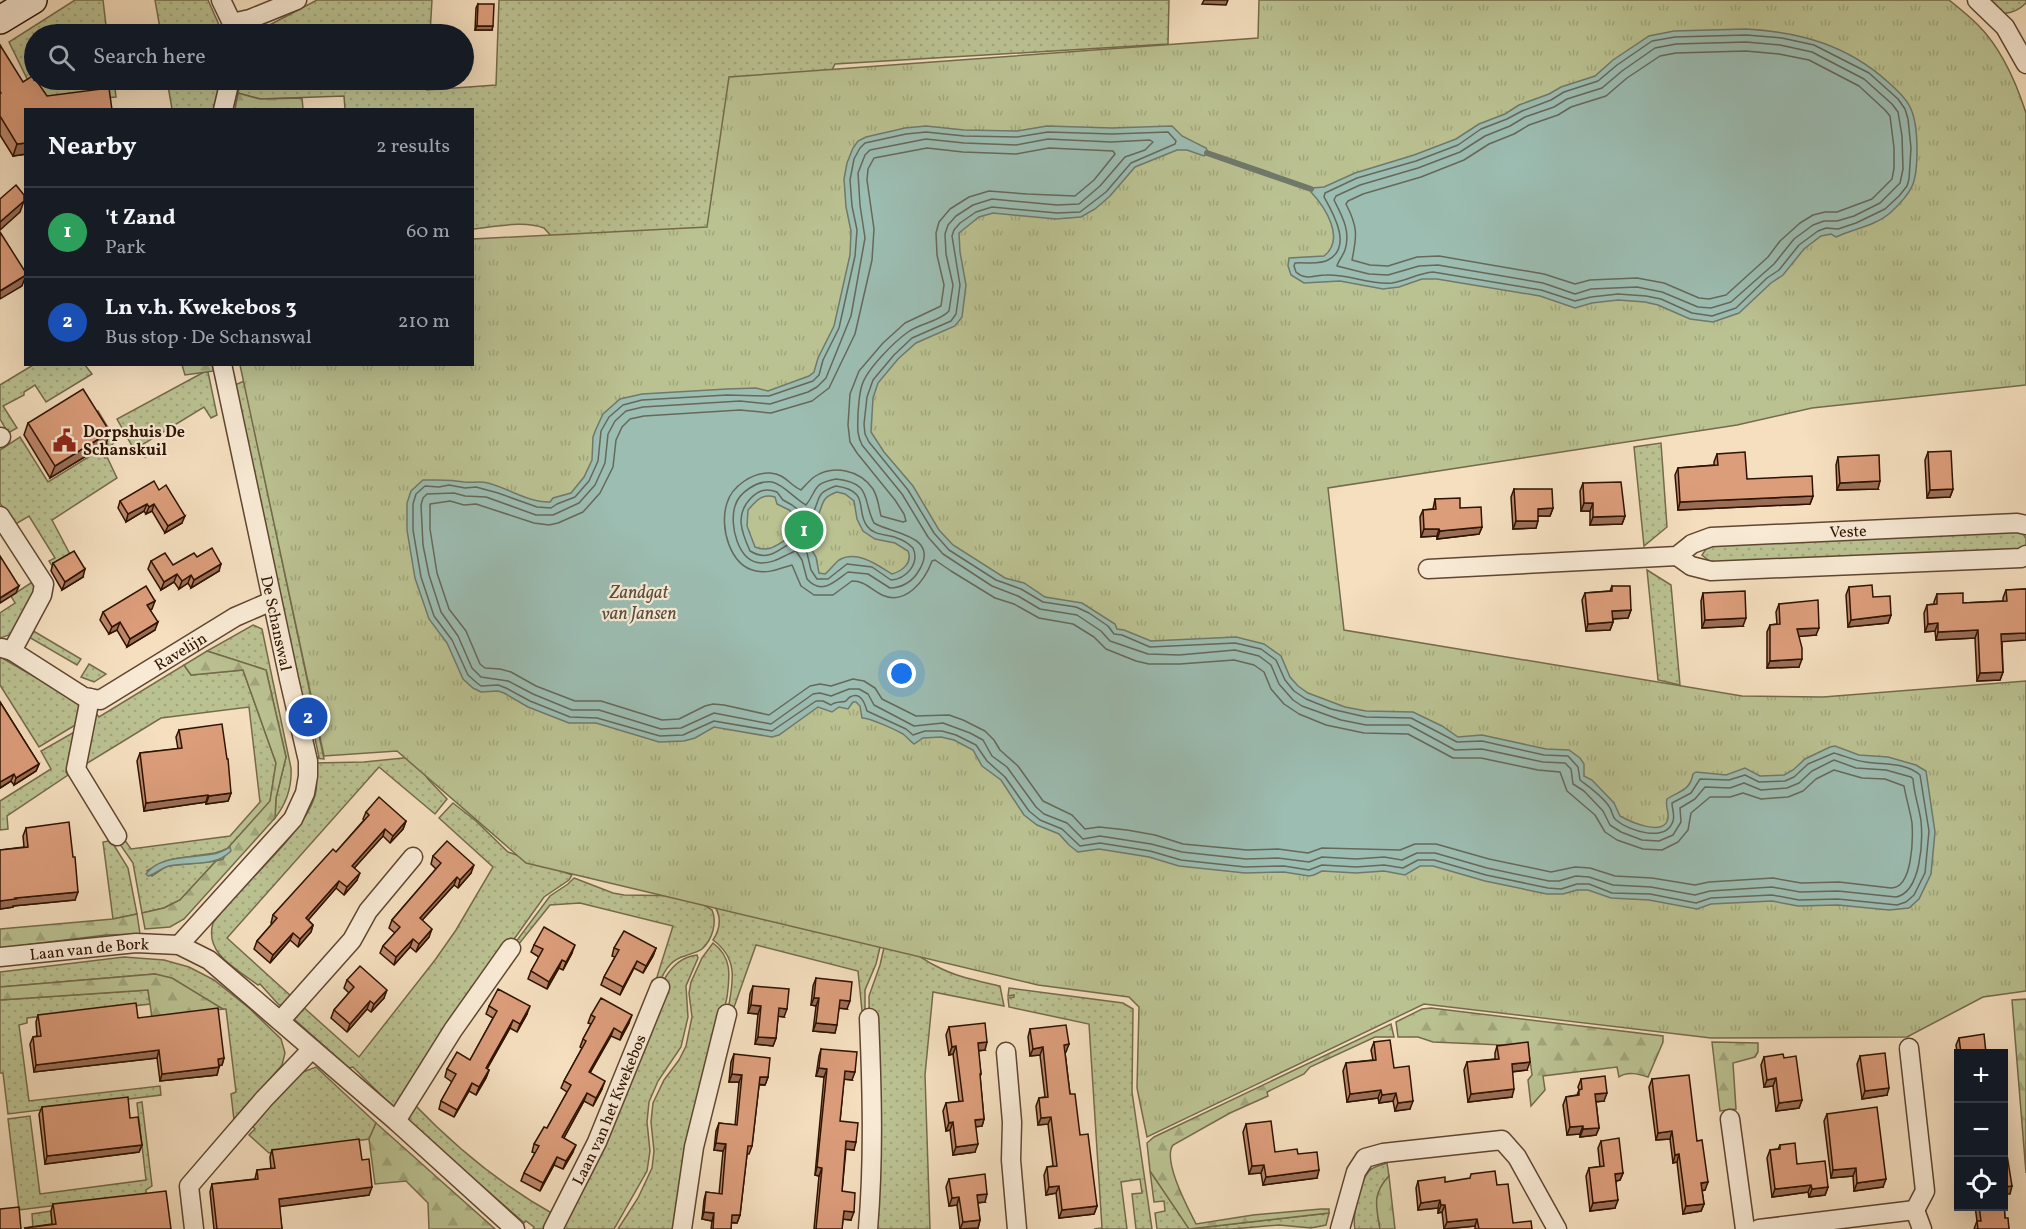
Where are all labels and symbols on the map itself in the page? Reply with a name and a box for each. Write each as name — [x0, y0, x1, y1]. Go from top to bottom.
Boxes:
place label: Dorpshuis De Schanskuil — [83, 422, 185, 462]
public building icon: Dorpshuis De Schanskuil — [52, 427, 78, 453]
pin: 1 — [784, 508, 824, 552]
street label: Veste — [1829, 521, 1867, 545]
street label: De Schanswal — [254, 574, 296, 673]
water label: Zandgat van Jansen — [602, 581, 676, 627]
street label: Ravelijn — [151, 628, 211, 677]
your location — [887, 659, 916, 688]
pin: 2 — [288, 694, 328, 740]
street label: Laan van de Bork — [29, 934, 150, 967]
street label: Laan van het Kwekebos — [568, 1031, 653, 1189]

